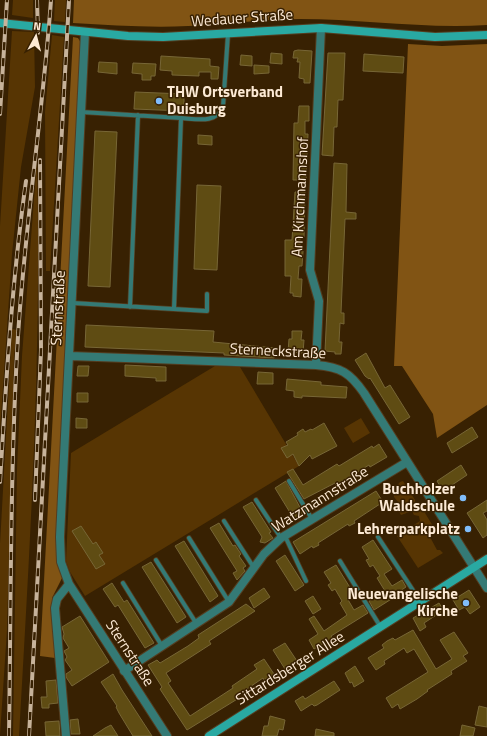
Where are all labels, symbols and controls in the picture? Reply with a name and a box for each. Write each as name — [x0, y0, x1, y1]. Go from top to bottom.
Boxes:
street label: Wedauer Straße — [190, 2, 294, 33]
north arrow — [16, 16, 56, 56]
text: N — [32, 18, 42, 34]
place label: THW Ortsverband Duisburg — [167, 80, 283, 120]
marker: THW Ortsverband Duisburg — [154, 96, 164, 106]
street label: Am Kirchmannshof — [285, 136, 314, 258]
street label: Sternstraße — [44, 270, 71, 346]
street label: Sterneckstraße — [229, 336, 327, 365]
street label: Watzmannstraße — [267, 460, 372, 537]
place label: Buchholzer Waldschule — [379, 477, 455, 517]
marker: Buchholzer Waldschule — [458, 493, 468, 503]
place label: Lehrerparkplatz — [357, 517, 460, 540]
marker: Lehrerparkplatz — [463, 524, 473, 534]
place label: Neuevangelische Kirche — [348, 582, 458, 622]
marker: Neuevangelische Kirche — [461, 598, 471, 608]
street label: Sternstraße — [100, 615, 161, 691]
street label: Sittardsberger Allee — [231, 625, 349, 710]

